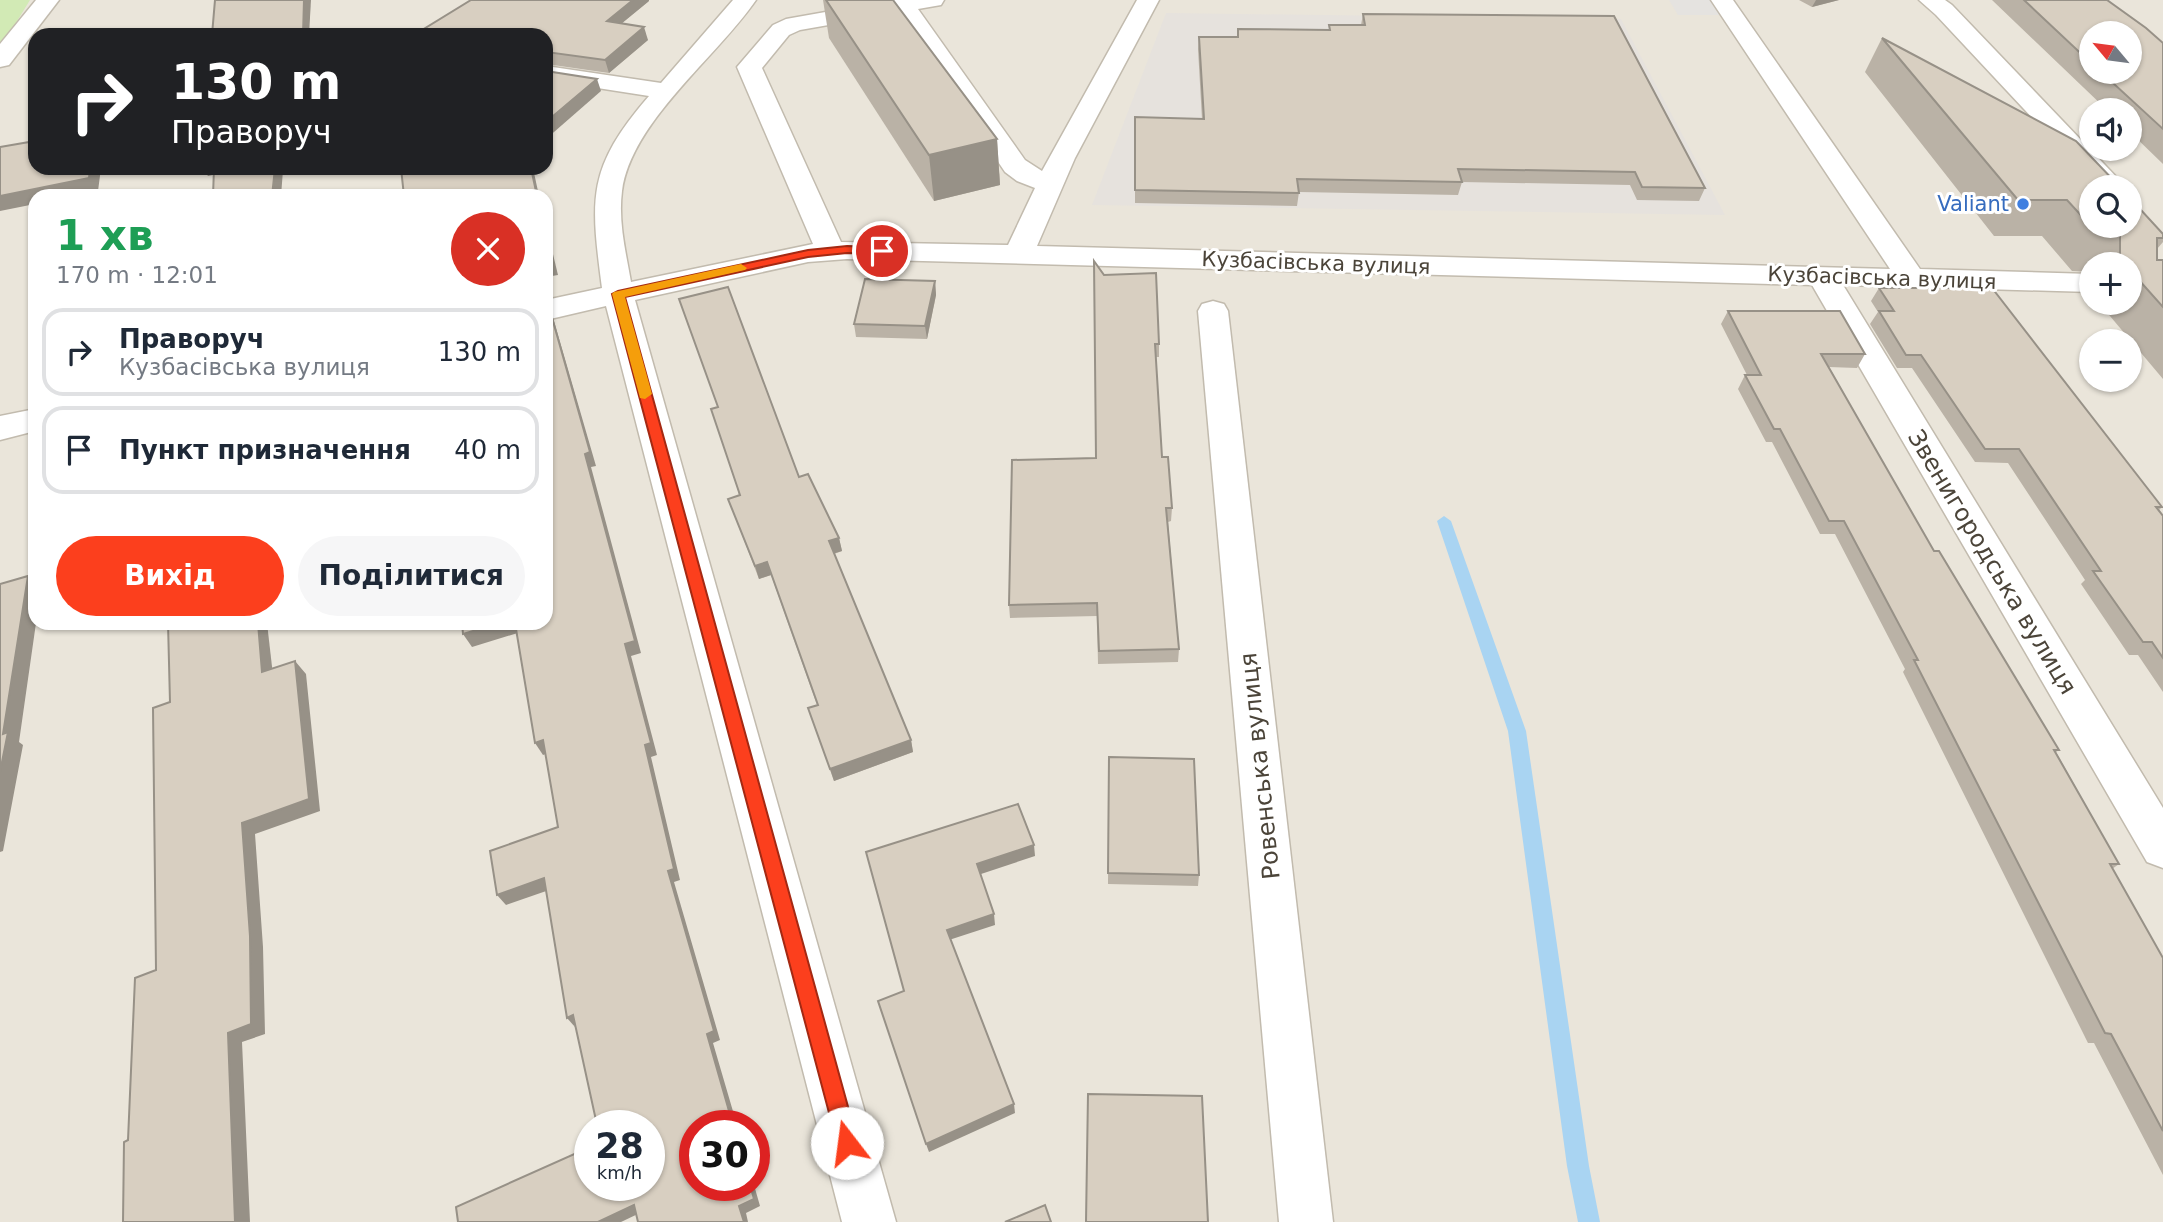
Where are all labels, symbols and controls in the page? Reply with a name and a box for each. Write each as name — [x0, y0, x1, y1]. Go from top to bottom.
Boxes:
north arrow — [2079, 21, 2142, 84]
map controls — [2079, 21, 2142, 392]
text: 130 m — [171, 54, 341, 111]
icon: right — [56, 56, 147, 147]
button: sound — [2079, 98, 2142, 161]
text: Праворуч — [171, 113, 332, 151]
button: search — [2079, 175, 2142, 238]
place label: Valiant — [1937, 192, 2009, 216]
marker: Valiant — [2015, 196, 2031, 212]
text: 1 хв — [56, 211, 154, 260]
button: close — [451, 212, 525, 286]
pin — [852, 221, 912, 281]
icon: arrive — [863, 232, 901, 270]
street label: Кузбасівська вулиця — [1201, 247, 1431, 279]
button: + — [2079, 252, 2142, 315]
text: 170 m · 12:01 — [56, 262, 218, 288]
street label: Кузбасівська вулиця — [1767, 262, 1997, 294]
text: Праворуч — [119, 324, 265, 354]
button: − — [2079, 329, 2142, 392]
icon: right — [60, 333, 98, 371]
text: 130 m — [438, 337, 521, 367]
text: Кузбасівська вулиця — [119, 354, 370, 380]
street label: Звенигородська вулиця — [1902, 425, 2082, 699]
icon: arrive — [60, 431, 98, 469]
text: Пункт призначення — [119, 435, 411, 465]
text: 40 m — [454, 435, 521, 465]
button: Вихід — [56, 536, 284, 616]
button: Поділитися — [298, 536, 525, 616]
street label: Ровенська вулиця — [1234, 651, 1286, 881]
position arrow — [810, 1106, 884, 1180]
speed limit sign: 30 — [679, 1110, 770, 1201]
text: 28 — [595, 1126, 644, 1166]
text: km/h — [597, 1162, 642, 1183]

